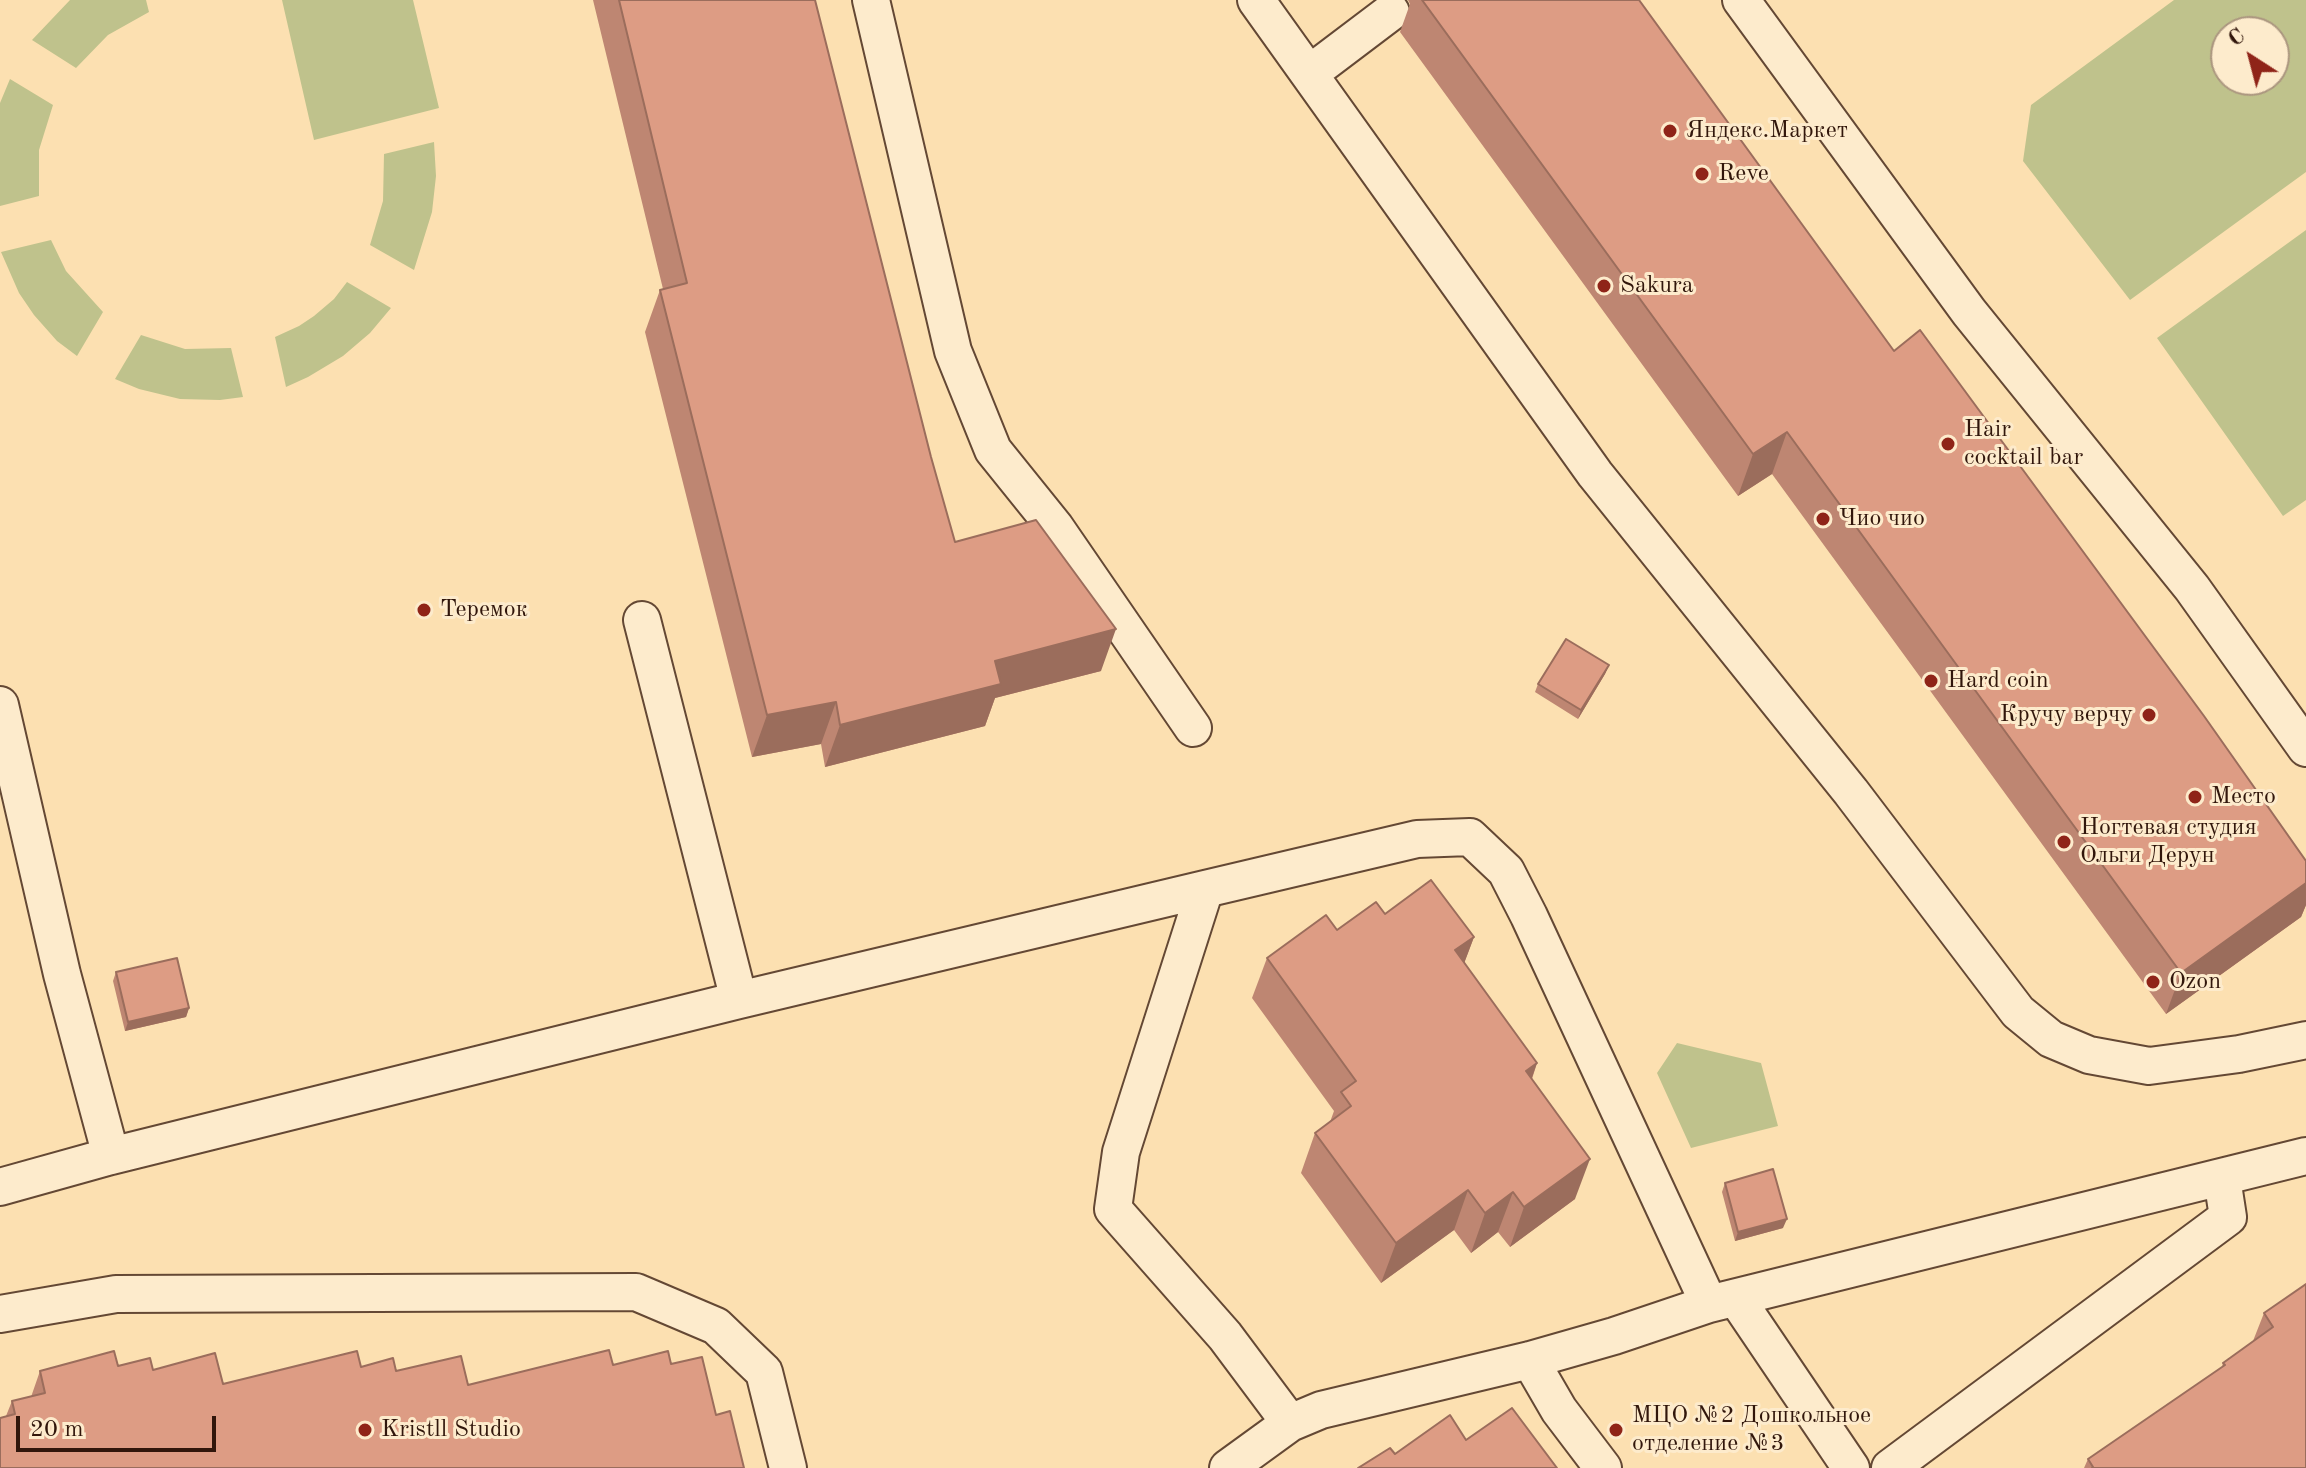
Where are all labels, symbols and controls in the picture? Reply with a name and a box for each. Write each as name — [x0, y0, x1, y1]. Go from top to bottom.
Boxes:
north arrow — [2210, 16, 2290, 96]
text: С — [2225, 25, 2249, 51]
place label: Яндекс.Маркет — [1686, 117, 1848, 145]
marker: Яндекс.Маркет — [1661, 122, 1679, 140]
place label: Reve — [1718, 160, 1769, 188]
marker: Reve — [1693, 165, 1711, 183]
place label: Sakura — [1620, 272, 1694, 300]
marker: Sakura — [1595, 277, 1613, 295]
place label: Hair cocktail bar — [1964, 416, 2083, 472]
marker: Hair cocktail bar — [1939, 435, 1957, 453]
place label: Чио чио — [1839, 505, 1925, 533]
marker: Чио чио — [1814, 510, 1832, 528]
place label: Теремок — [440, 596, 528, 624]
marker: Теремок — [415, 601, 433, 619]
place label: Hard coin — [1947, 667, 2049, 695]
marker: Hard coin — [1922, 672, 1940, 690]
place label: Кручу верчу — [2000, 701, 2133, 729]
marker: Кручу верчу — [2140, 706, 2158, 724]
place label: Место — [2211, 783, 2276, 811]
marker: Место — [2186, 788, 2204, 806]
place label: Ногтевая студия Ольги Дерун — [2080, 814, 2257, 870]
marker: Ногтевая студия Ольги Дерун — [2055, 833, 2073, 851]
place label: Ozon — [2169, 968, 2221, 996]
marker: Ozon — [2144, 973, 2162, 991]
scale bar — [20, 1400, 220, 1450]
place label: МЦО №2 Дошкольное отделение №3 — [1632, 1402, 1871, 1458]
place label: Kristll Studio — [381, 1416, 521, 1444]
text: 20 m — [30, 1418, 84, 1442]
marker: Kristll Studio — [356, 1421, 374, 1439]
marker: МЦО №2 Дошкольное отделение №3 — [1607, 1421, 1625, 1439]

